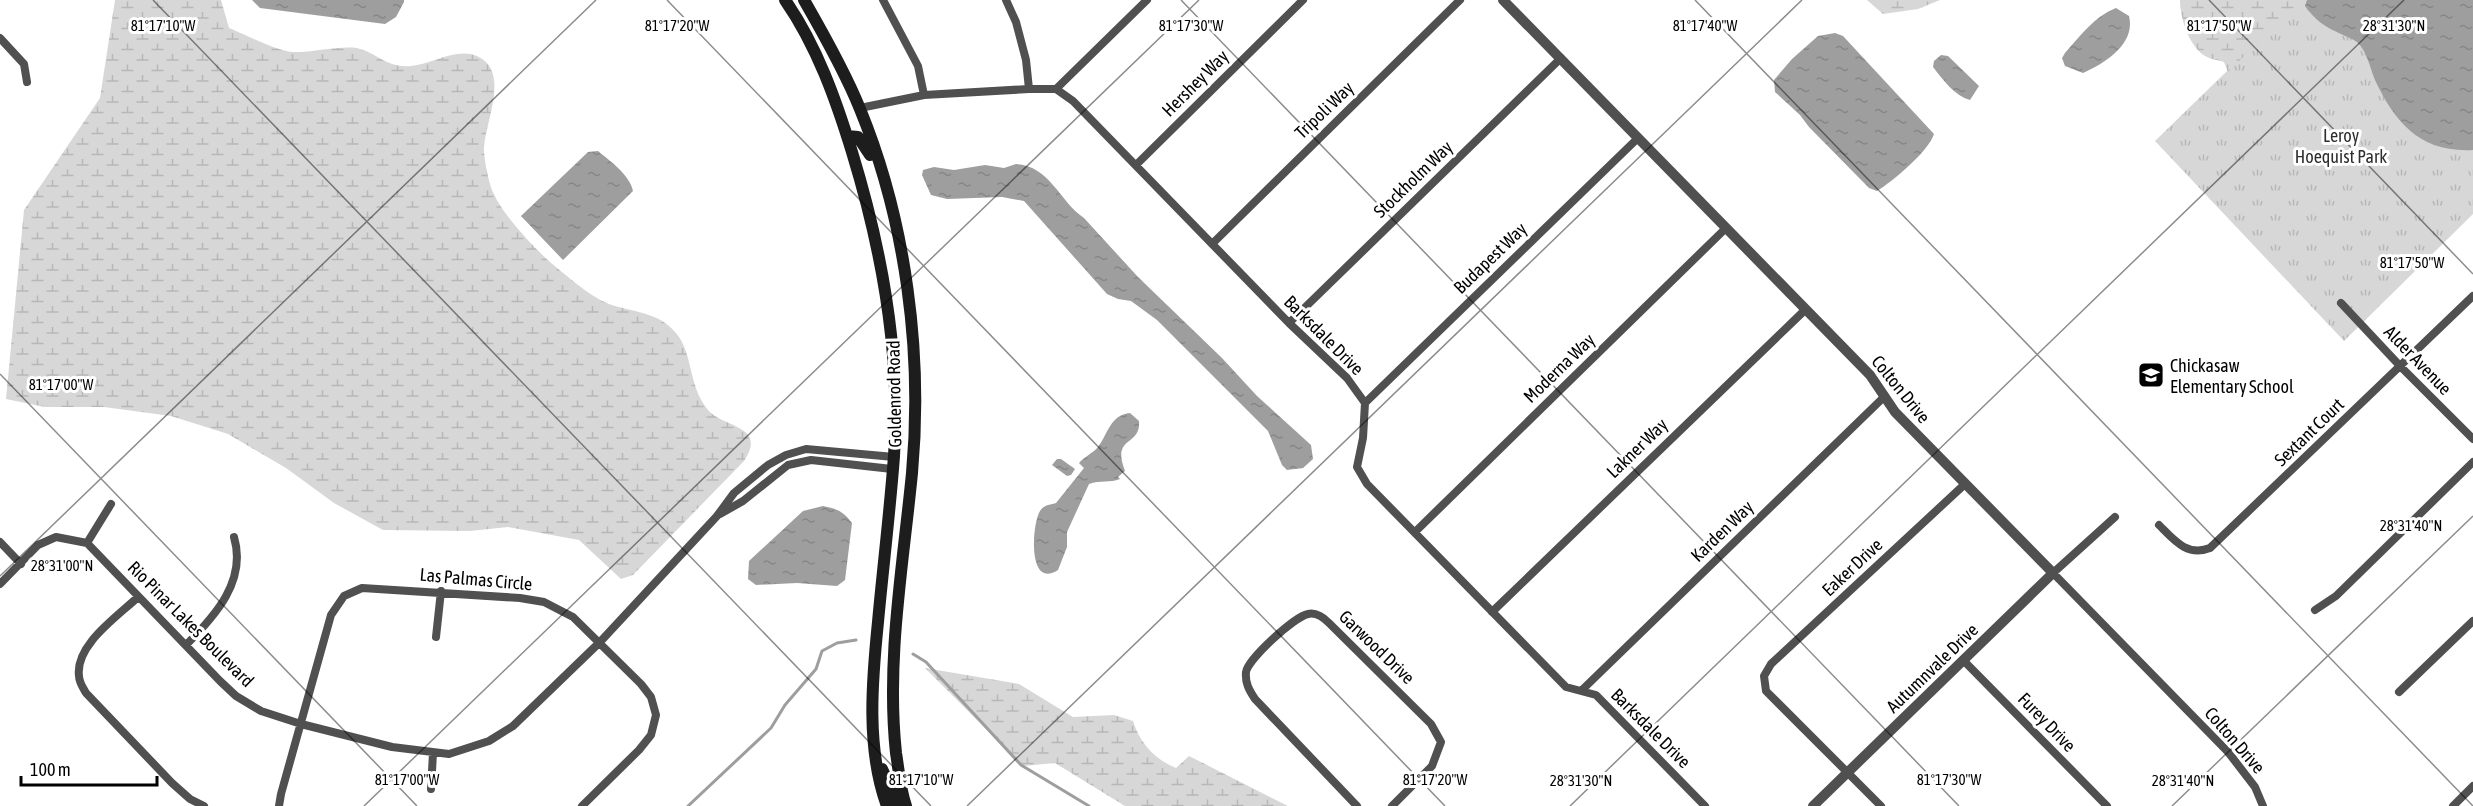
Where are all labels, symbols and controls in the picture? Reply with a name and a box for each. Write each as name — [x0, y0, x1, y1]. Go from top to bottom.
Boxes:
text: 81°17'10"W — [131, 17, 195, 34]
text: 81°17'20"W — [645, 17, 709, 34]
text: 81°17'30"W — [1159, 17, 1223, 34]
text: 81°17'40"W — [1673, 17, 1737, 34]
text: 81°17'50"W — [2187, 17, 2251, 34]
text: 28°31'30"N — [2363, 17, 2425, 34]
street label: Hershey Way — [1157, 45, 1233, 121]
street label: Tripoli Way — [1290, 77, 1358, 143]
park label: Leroy Hoequist Park — [2295, 125, 2387, 167]
street label: Stockholm Way — [1369, 136, 1457, 222]
street label: Budapest Way — [1449, 218, 1531, 298]
text: 81°17'50"W — [2380, 254, 2444, 271]
street label: Barksdale Drive — [1280, 291, 1368, 379]
street label: Alder Avenue — [2380, 321, 2456, 399]
street label: Moderna Way — [1519, 329, 1599, 407]
street label: Goldenrod Road — [883, 340, 905, 448]
street label: Colton Drive — [1867, 351, 1935, 427]
place label: Chickasaw Elementary School — [2170, 355, 2294, 397]
school or university icon: Chickasaw Elementary School — [2136, 360, 2166, 390]
text: 81°17'00"W — [29, 376, 93, 393]
street label: Sextant Court — [2270, 394, 2348, 470]
street label: Lakner Way — [1602, 414, 1672, 482]
street label: Karden Way — [1687, 496, 1757, 566]
text: 28°31'40"N — [2380, 517, 2442, 534]
street label: Eaker Drive — [1818, 534, 1886, 600]
text: 28°31'00"N — [31, 557, 93, 574]
street label: Rio Pinar Lakes Boulevard — [124, 557, 258, 691]
street label: Las Palmas Circle — [419, 564, 533, 594]
street label: Garwood Drive — [1335, 606, 1419, 688]
street label: Autumnvale Drive — [1882, 619, 1982, 717]
street label: Barksdale Drive — [1607, 684, 1695, 772]
street label: Furey Drive — [2014, 688, 2080, 756]
street label: Colton Drive — [2201, 703, 2269, 777]
scale bar — [21, 749, 158, 787]
text: 100 m — [30, 759, 71, 780]
text: 81°17'00"W — [375, 771, 439, 788]
text: 81°17'10"W — [889, 771, 953, 788]
text: 81°17'20"W — [1403, 771, 1467, 788]
text: 81°17'30"W — [1917, 771, 1981, 788]
text: 28°31'30"N — [1550, 772, 1612, 789]
text: 28°31'40"N — [2152, 772, 2214, 789]

